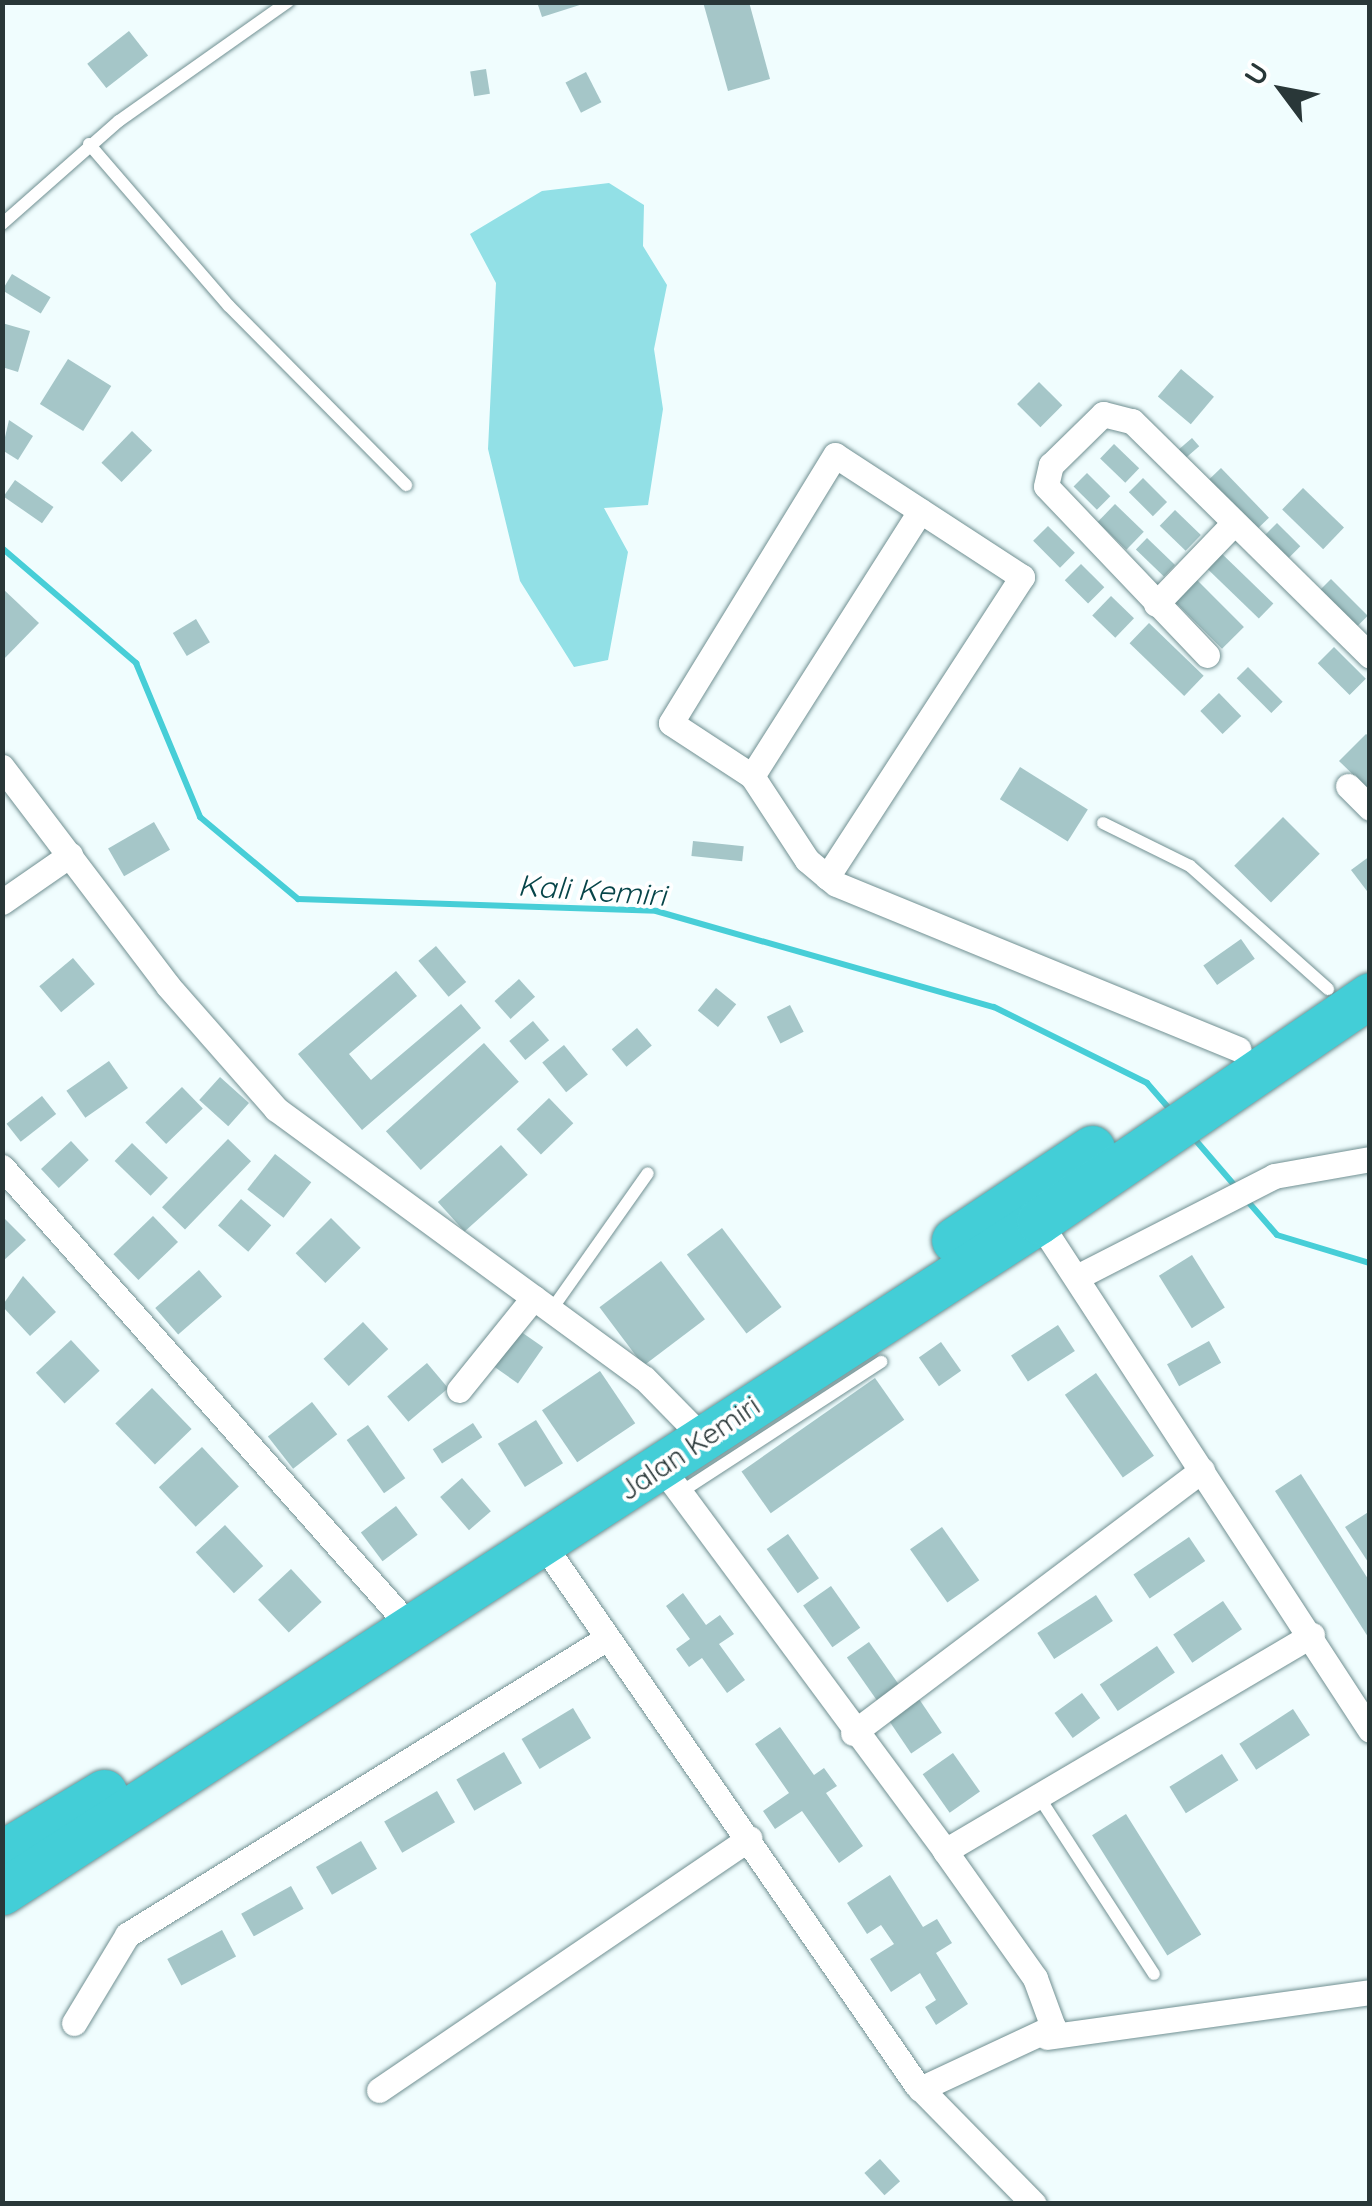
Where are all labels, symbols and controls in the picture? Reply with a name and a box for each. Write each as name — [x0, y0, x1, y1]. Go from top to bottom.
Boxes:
north arrow — [1232, 40, 1332, 140]
text: U — [1236, 56, 1276, 91]
water label: Kali Kemiri — [517, 867, 667, 913]
street label: Jalan Kemiri — [612, 1389, 766, 1507]

